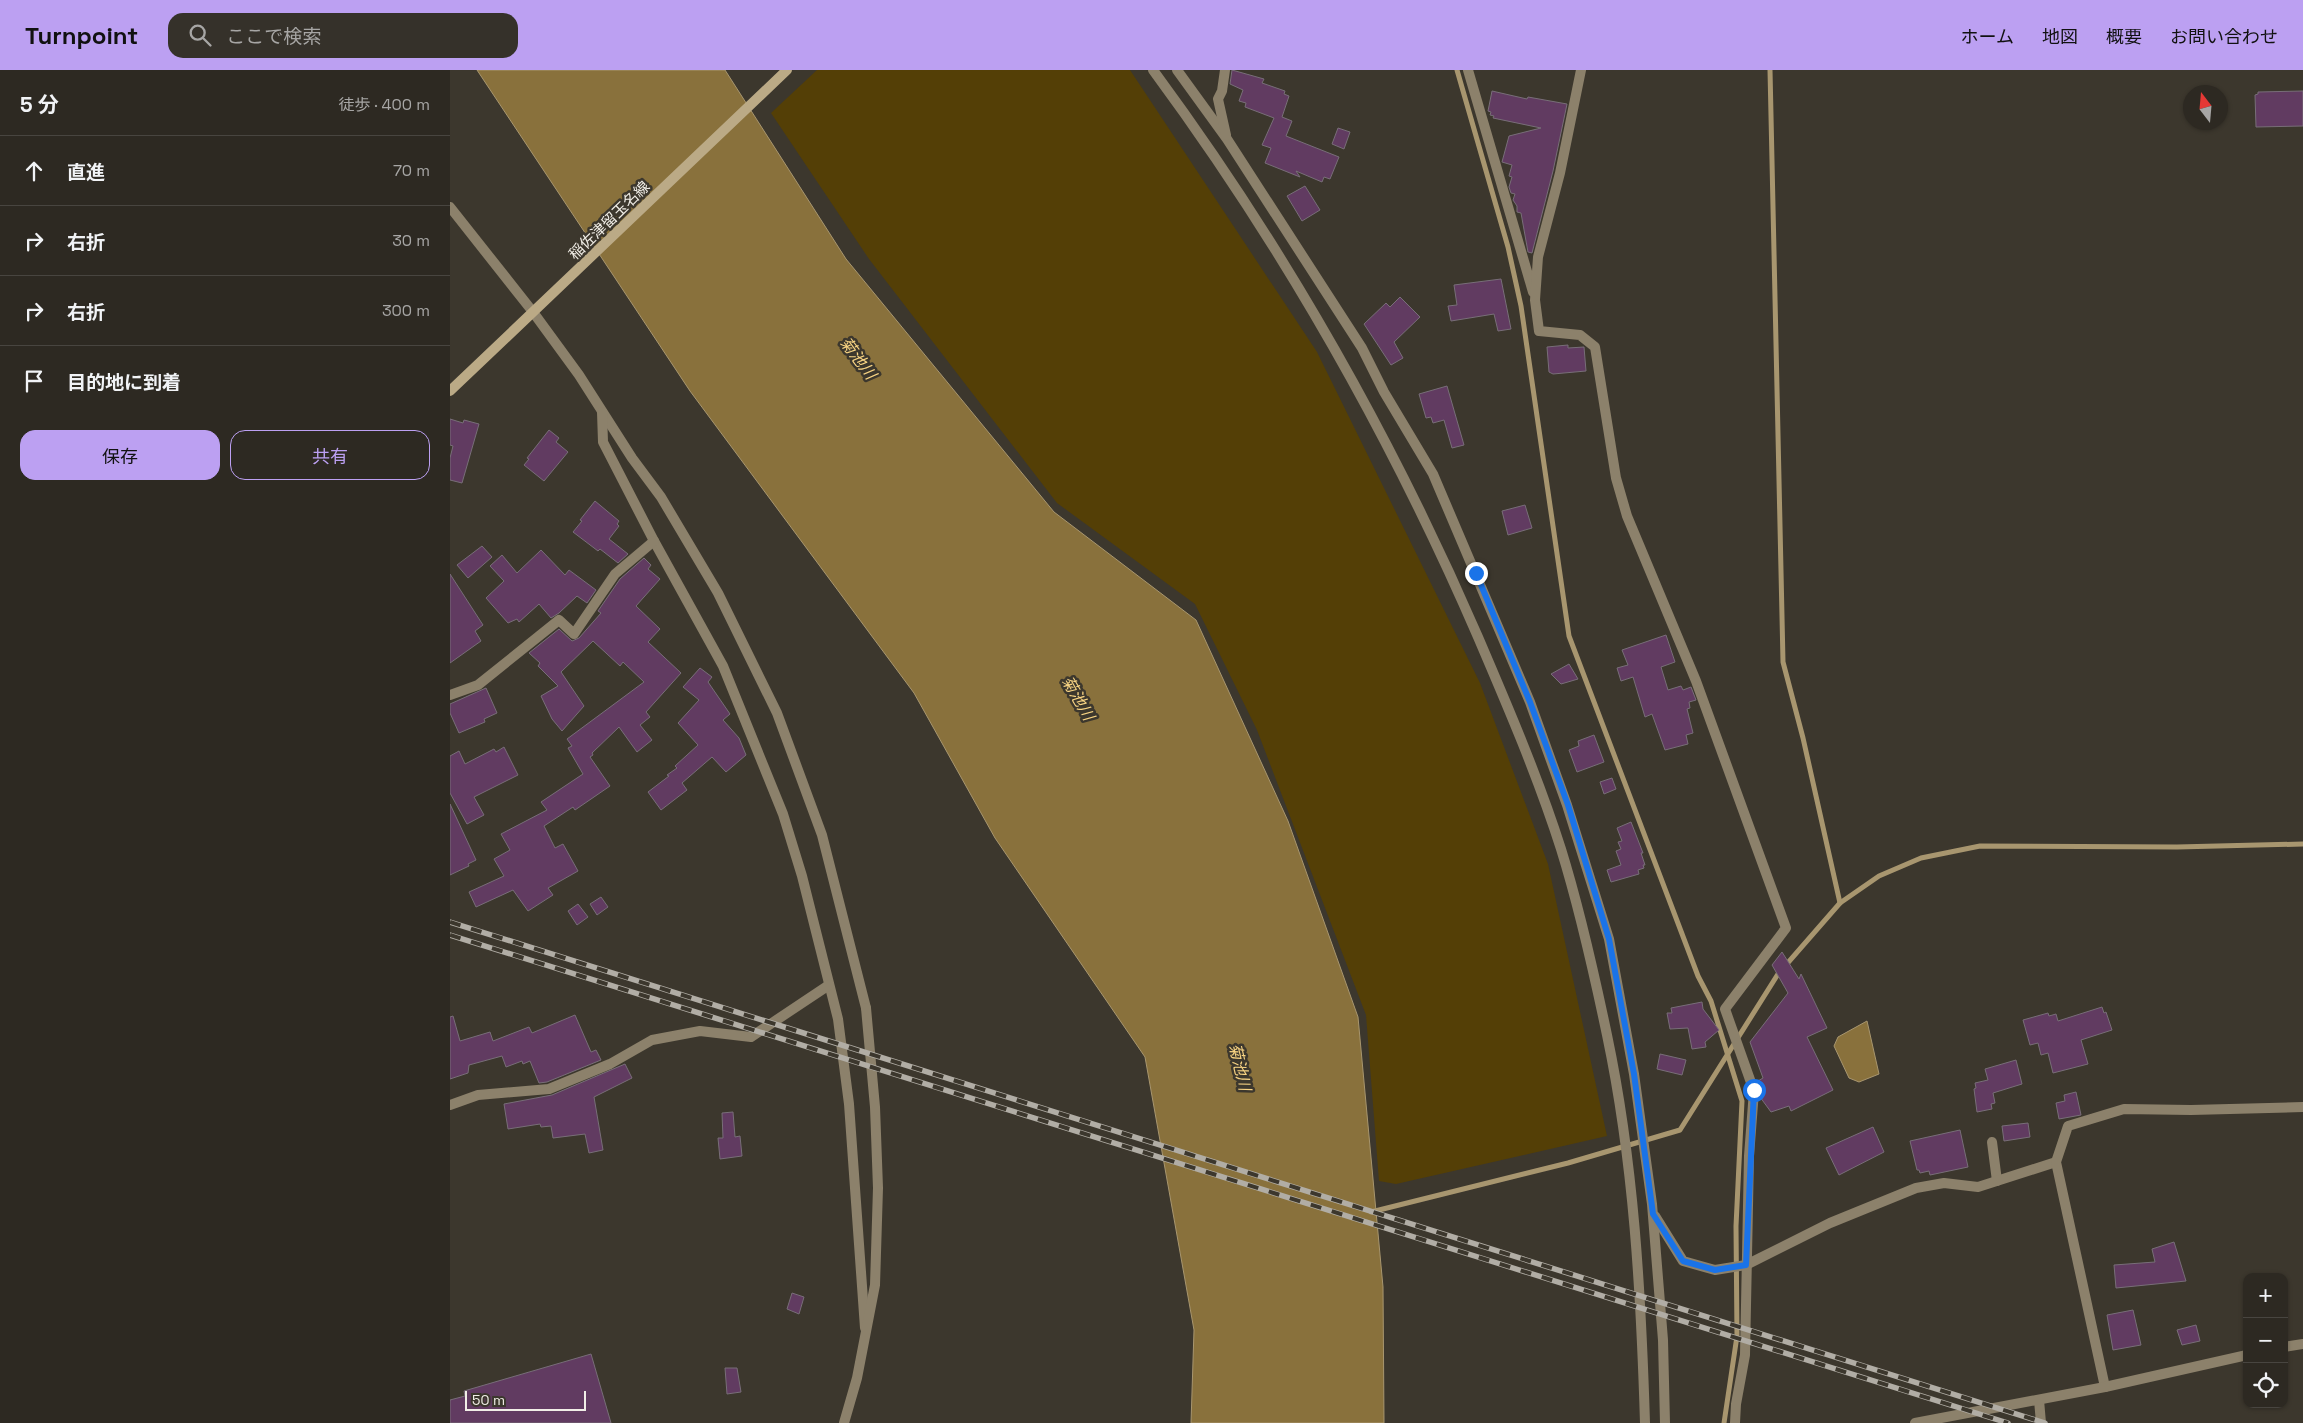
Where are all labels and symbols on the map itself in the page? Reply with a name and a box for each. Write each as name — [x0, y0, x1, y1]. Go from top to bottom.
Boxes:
north arrow — [2183, 85, 2228, 130]
street label: 稲佐津留玉名線 — [565, 177, 653, 263]
water label: 菊池川 — [835, 333, 882, 385]
route end — [1465, 562, 1488, 585]
water label: 菊池川 — [1057, 672, 1100, 726]
water label: 菊池川 — [1224, 1041, 1256, 1095]
route start — [1743, 1079, 1766, 1102]
scale bar — [465, 1388, 586, 1411]

